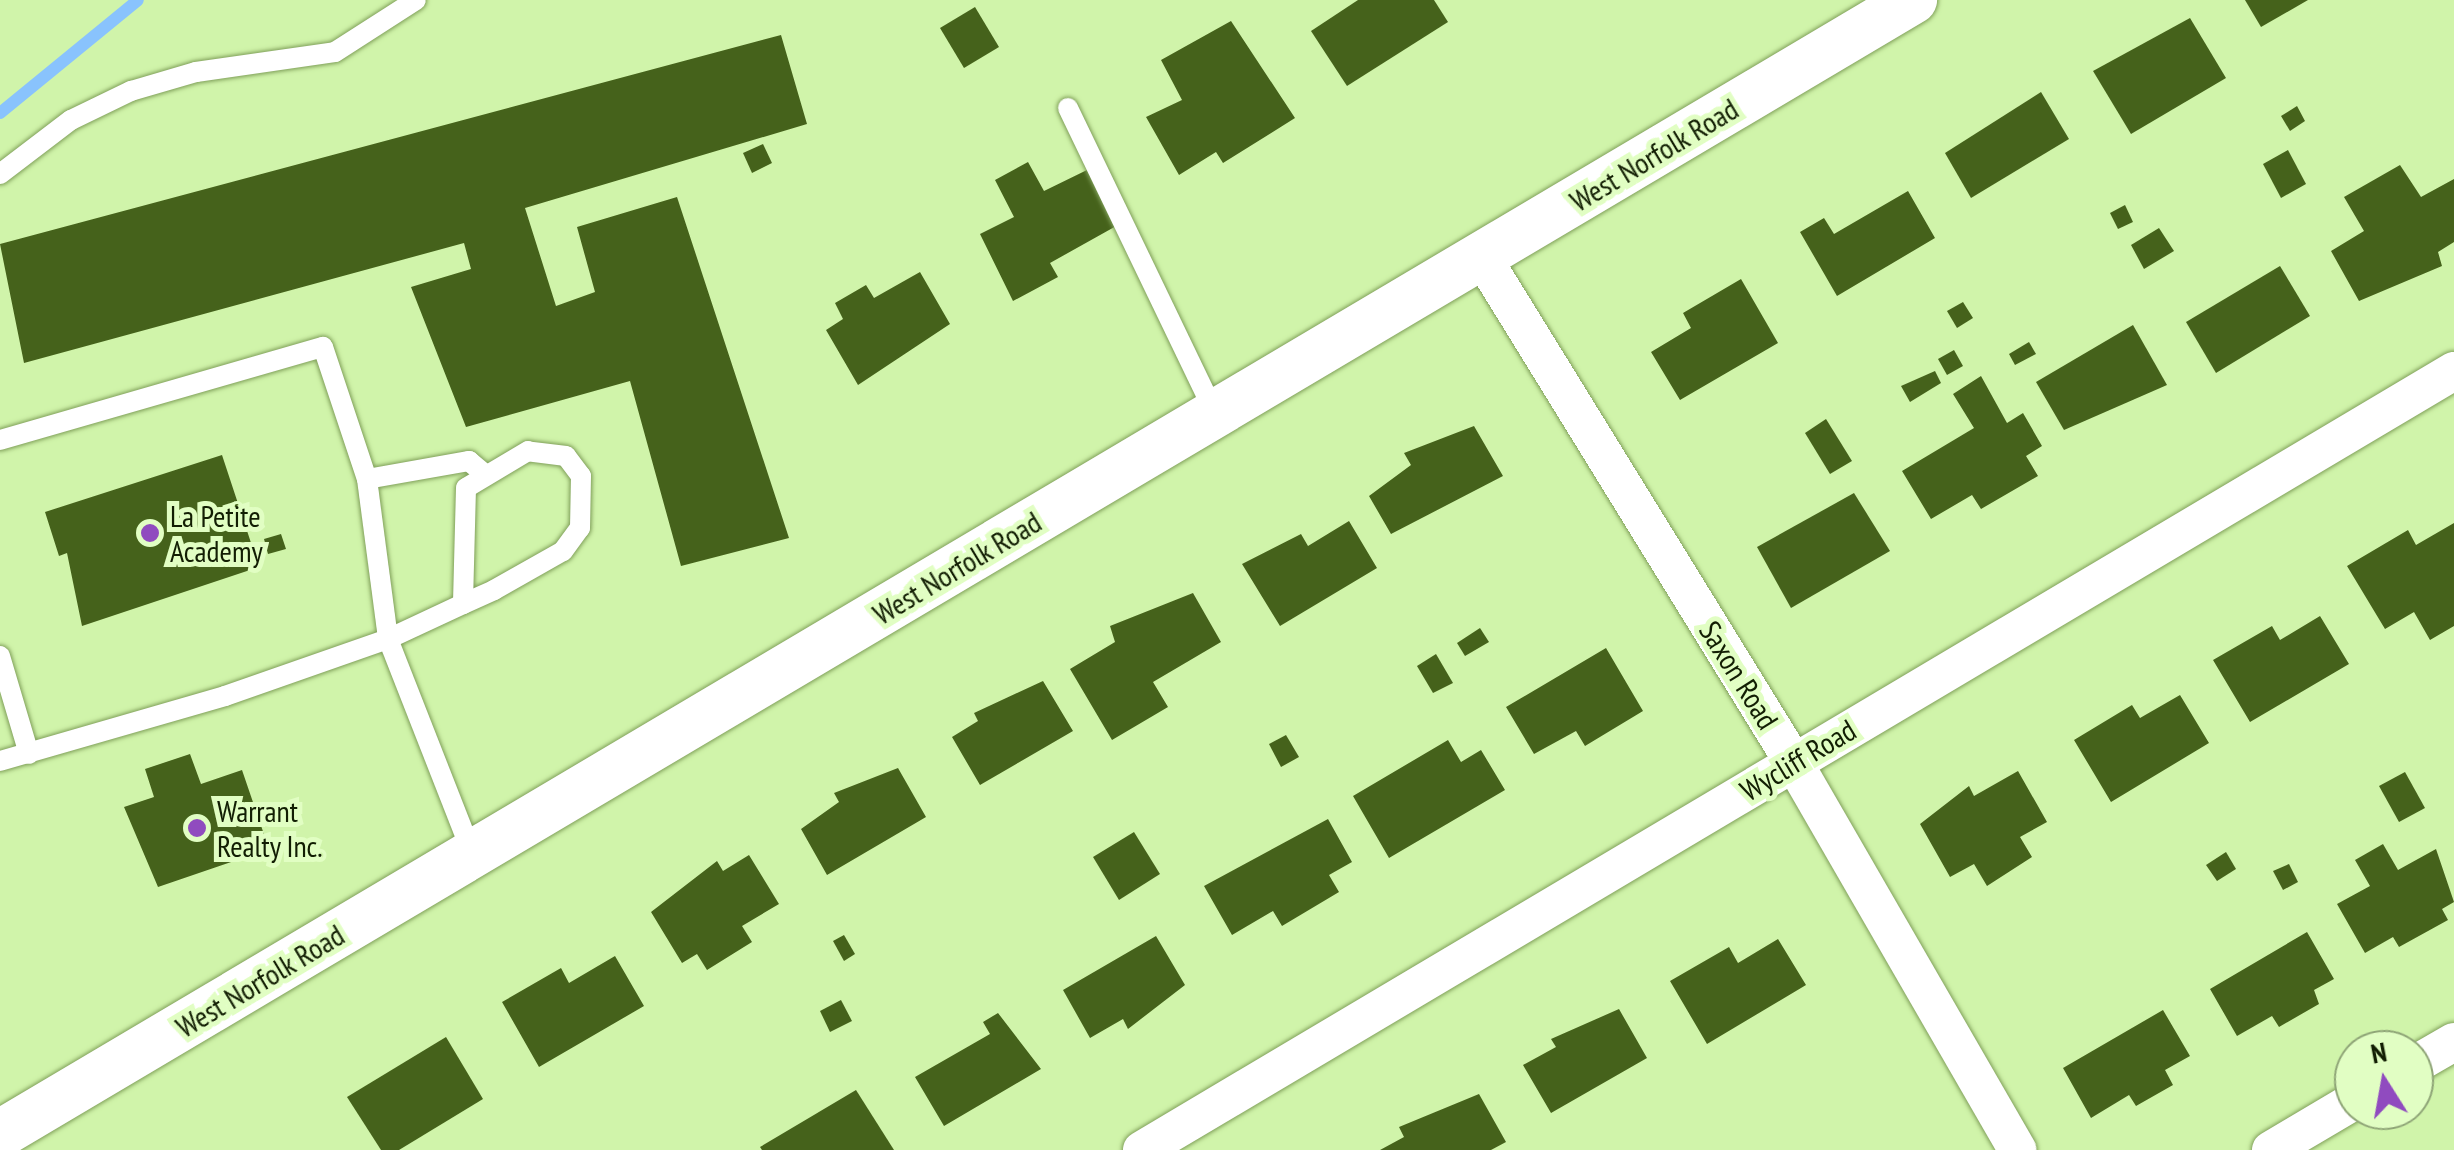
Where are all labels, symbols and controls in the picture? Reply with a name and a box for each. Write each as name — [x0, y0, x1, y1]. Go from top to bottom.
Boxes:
street label: West Norfolk Road — [1563, 91, 1745, 219]
place label: La Petite Academy — [170, 498, 263, 568]
street label: West Norfolk Road — [866, 504, 1048, 632]
marker: La Petite Academy — [139, 522, 161, 544]
street label: Saxon Road — [1692, 614, 1786, 736]
street label: Wycliff Road — [1734, 712, 1862, 808]
place label: Warrant Realty Inc. — [217, 793, 323, 864]
marker: Warrant Realty Inc. — [186, 817, 208, 839]
street label: West Norfolk Road — [169, 917, 351, 1045]
north arrow — [2334, 1030, 2434, 1130]
text: N — [2368, 1032, 2390, 1072]

